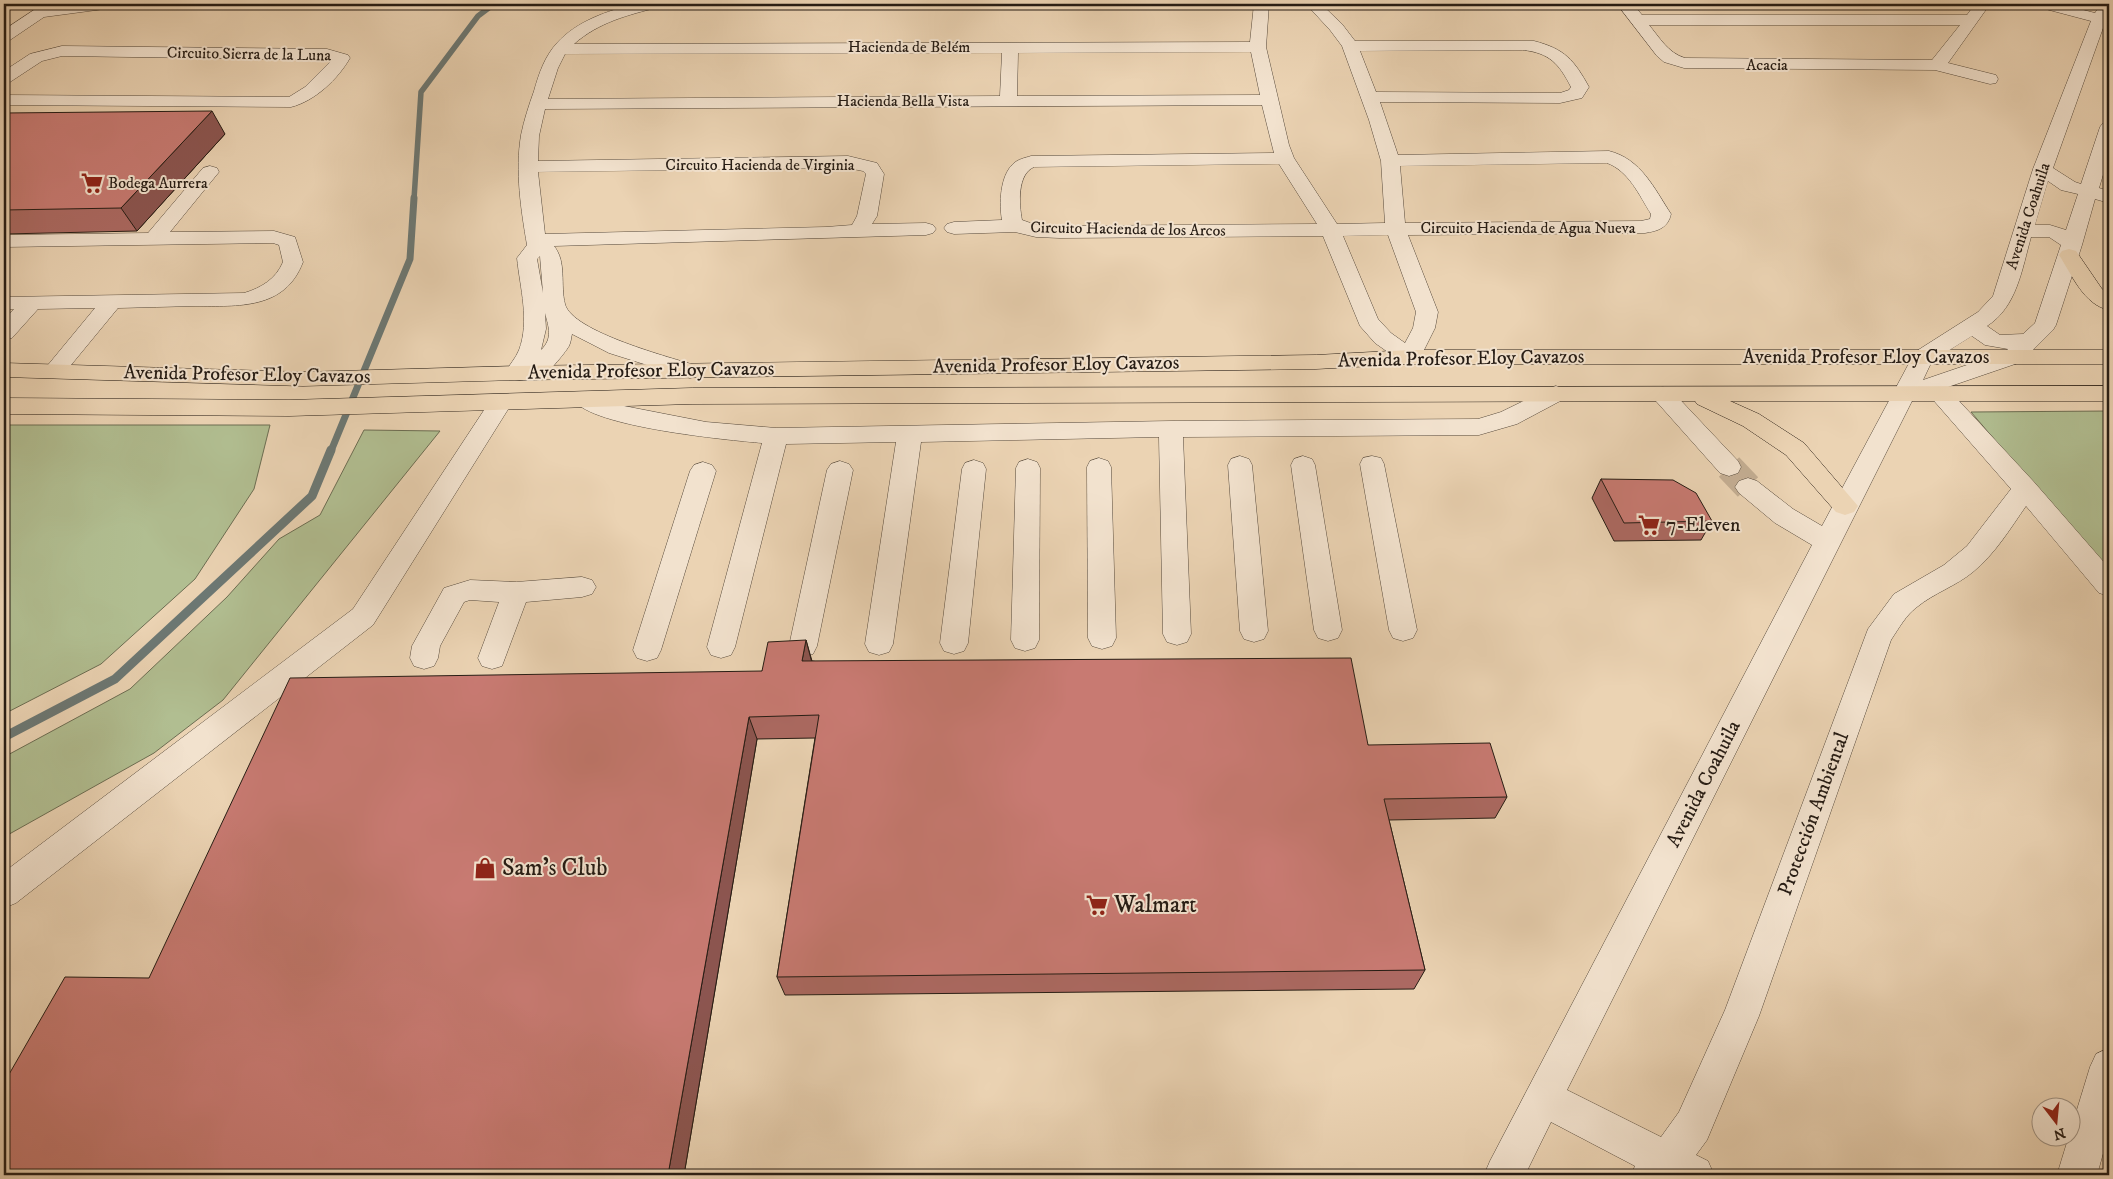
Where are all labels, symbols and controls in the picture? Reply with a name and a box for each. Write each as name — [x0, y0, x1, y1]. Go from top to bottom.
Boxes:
street label: Hacienda de Belém — [848, 37, 970, 57]
street label: Circuito Sierra de la Luna — [167, 43, 332, 65]
street label: Acacia — [1746, 55, 1788, 75]
street label: Hacienda Bella Vista — [837, 91, 969, 111]
street label: Circuito Hacienda de Virginia — [665, 155, 855, 175]
street label: Avenida Coahuila — [2001, 160, 2055, 272]
supermarket icon: Bodega Aurrera — [79, 170, 105, 196]
place label: Bodega Aurrera — [108, 173, 208, 193]
street label: Circuito Hacienda de los Arcos — [1030, 217, 1226, 241]
street label: Circuito Hacienda de Agua Nueva — [1421, 218, 1636, 238]
street label: Avenida Profesor Eloy Cavazos — [1337, 344, 1585, 374]
street label: Avenida Profesor Eloy Cavazos — [1743, 345, 1990, 370]
street label: Avenida Profesor Eloy Cavazos — [932, 350, 1180, 380]
street label: Avenida Profesor Eloy Cavazos — [527, 356, 775, 386]
street label: Avenida Profesor Eloy Cavazos — [123, 360, 371, 390]
supermarket icon: 7-Eleven — [1636, 512, 1662, 538]
place label: 7-Eleven — [1666, 513, 1741, 538]
street label: Avenida Coahuila — [1661, 716, 1747, 852]
street label: Protección Ambiental — [1773, 729, 1855, 899]
place label: Sam's Club — [502, 853, 608, 883]
shop icon: Sam's Club — [472, 855, 498, 881]
place label: Walmart — [1113, 890, 1197, 920]
supermarket icon: Walmart — [1084, 892, 1110, 918]
north arrow — [2030, 1096, 2080, 1146]
text: N — [2051, 1123, 2067, 1144]

